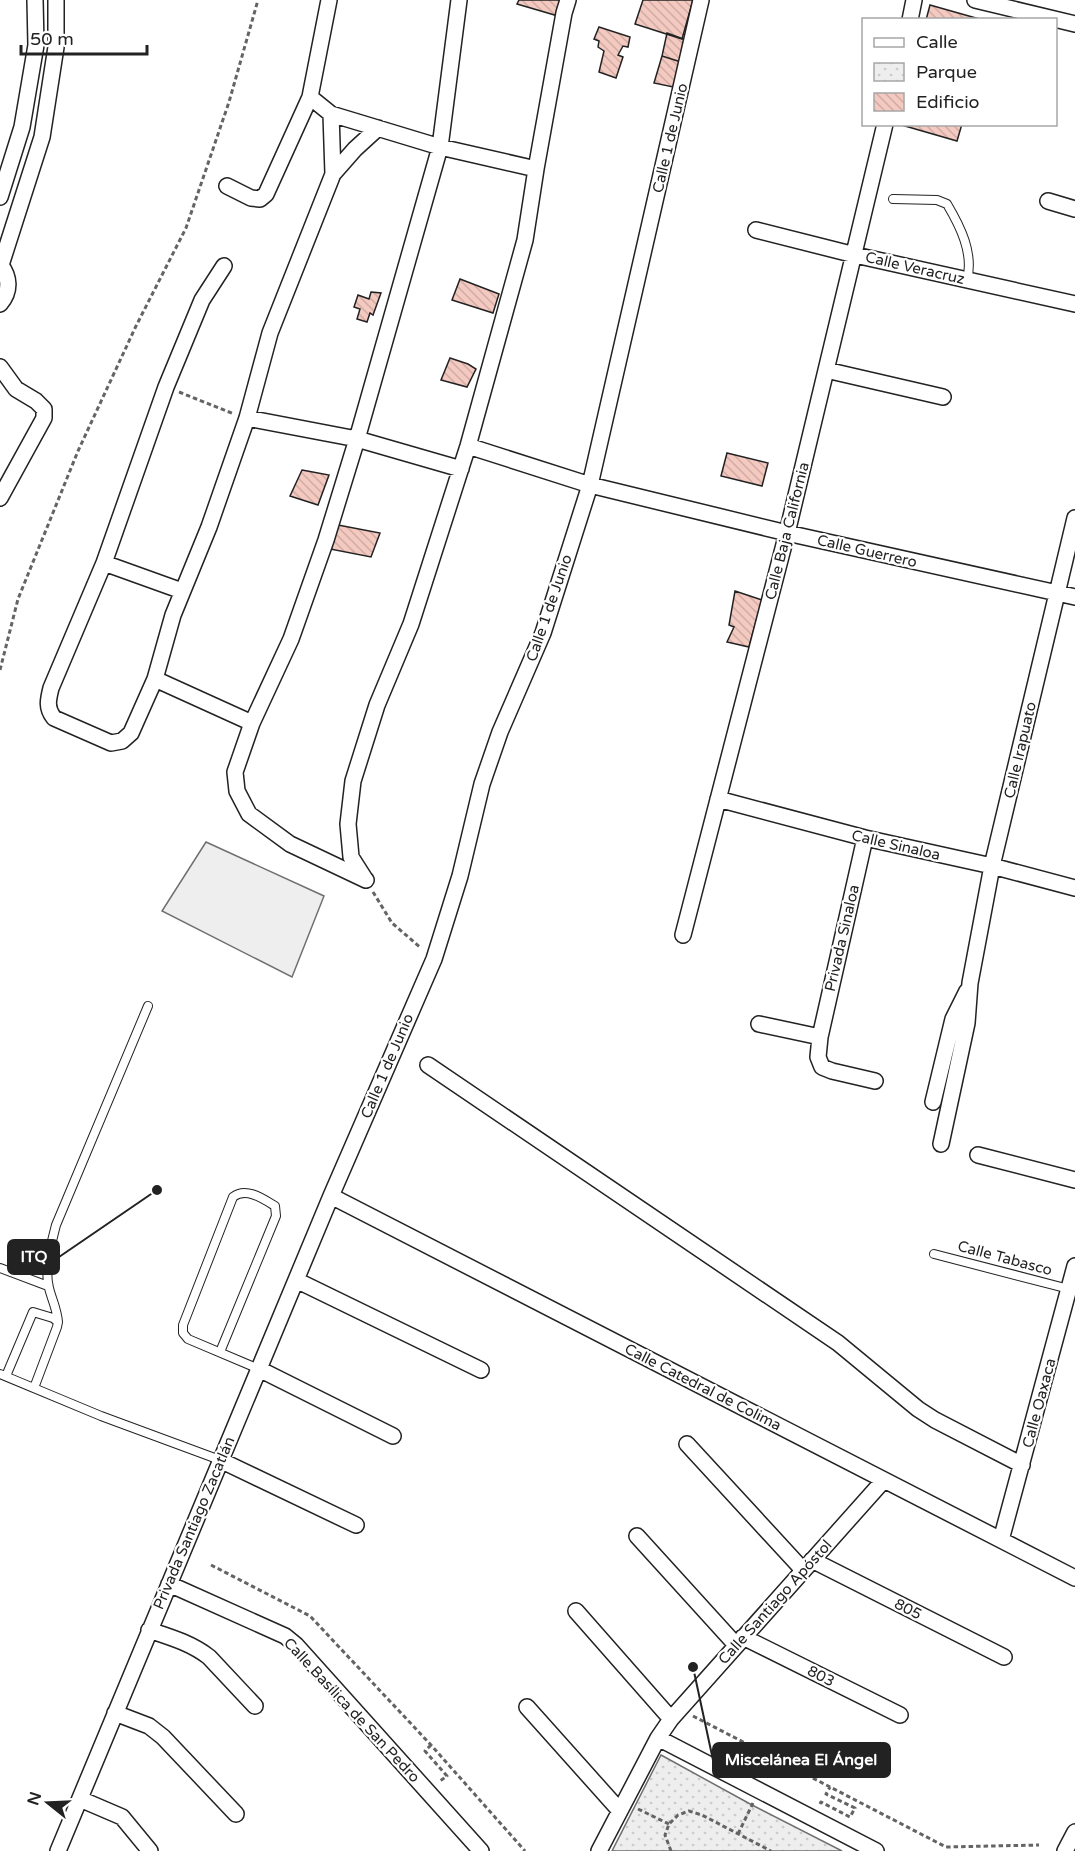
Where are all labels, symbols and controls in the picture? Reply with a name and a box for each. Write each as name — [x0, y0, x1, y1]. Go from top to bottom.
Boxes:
scale bar — [21, 18, 147, 56]
legend — [862, 18, 1057, 126]
text: 50 m — [30, 28, 74, 50]
text: Calle — [916, 31, 958, 53]
text: Parque — [916, 61, 977, 83]
street label: Calle 1 de Junio — [649, 81, 691, 195]
text: Edificio — [916, 91, 980, 113]
street label: Calle Veracruz — [864, 248, 966, 288]
street label: Calle Baja California — [761, 460, 813, 602]
street label: Calle Guerrero — [815, 531, 919, 571]
street label: Calle 1 de Junio — [522, 552, 576, 664]
street label: Calle Irapuato — [1000, 700, 1040, 800]
street label: Calle Sinaloa — [850, 826, 942, 864]
street label: Privada Sinaloa — [821, 883, 863, 993]
street label: Calle 1 de Junio — [357, 1011, 417, 1121]
street label: Calle Tabasco — [956, 1237, 1054, 1279]
callout: ITQ — [8, 1240, 59, 1274]
text: ITQ — [21, 1247, 47, 1267]
street label: Calle Catedral de Colima — [622, 1340, 784, 1434]
street label: Calle Oaxaca — [1018, 1356, 1060, 1450]
street label: Privada Santiago Zacatlán — [149, 1434, 239, 1612]
street label: Calle Santiago Apóstol — [714, 1536, 836, 1668]
street label: 805 — [891, 1595, 925, 1623]
street label: Calle Basílica de San Pedro — [280, 1634, 424, 1786]
street label: 803 — [804, 1662, 838, 1690]
callout: Miscelánea El Ángel — [713, 1743, 890, 1777]
text: Miscelánea El Ángel — [725, 1750, 877, 1770]
north arrow — [18, 1773, 78, 1833]
text: N — [23, 1789, 46, 1808]

